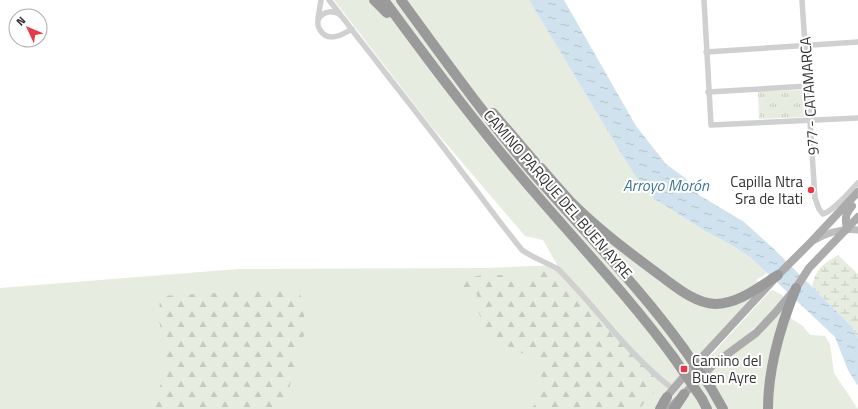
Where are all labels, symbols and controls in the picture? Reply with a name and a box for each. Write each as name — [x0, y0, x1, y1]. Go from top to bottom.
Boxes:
north arrow — [8, 8, 48, 48]
text: N — [12, 13, 29, 29]
street label: 977 - CATAMARCA — [793, 36, 825, 156]
street label: CAMINO PARQUE DEL BUEN AYRE — [478, 104, 638, 284]
place label: Capilla Ntra Sra de Itati — [730, 170, 803, 210]
water label: Arroyo Morón — [623, 173, 710, 197]
marker: Capilla Ntra Sra de Itati — [806, 185, 816, 195]
place label: Camino del Buen Ayre — [692, 349, 762, 389]
marker: Camino del Buen Ayre — [679, 364, 689, 374]

